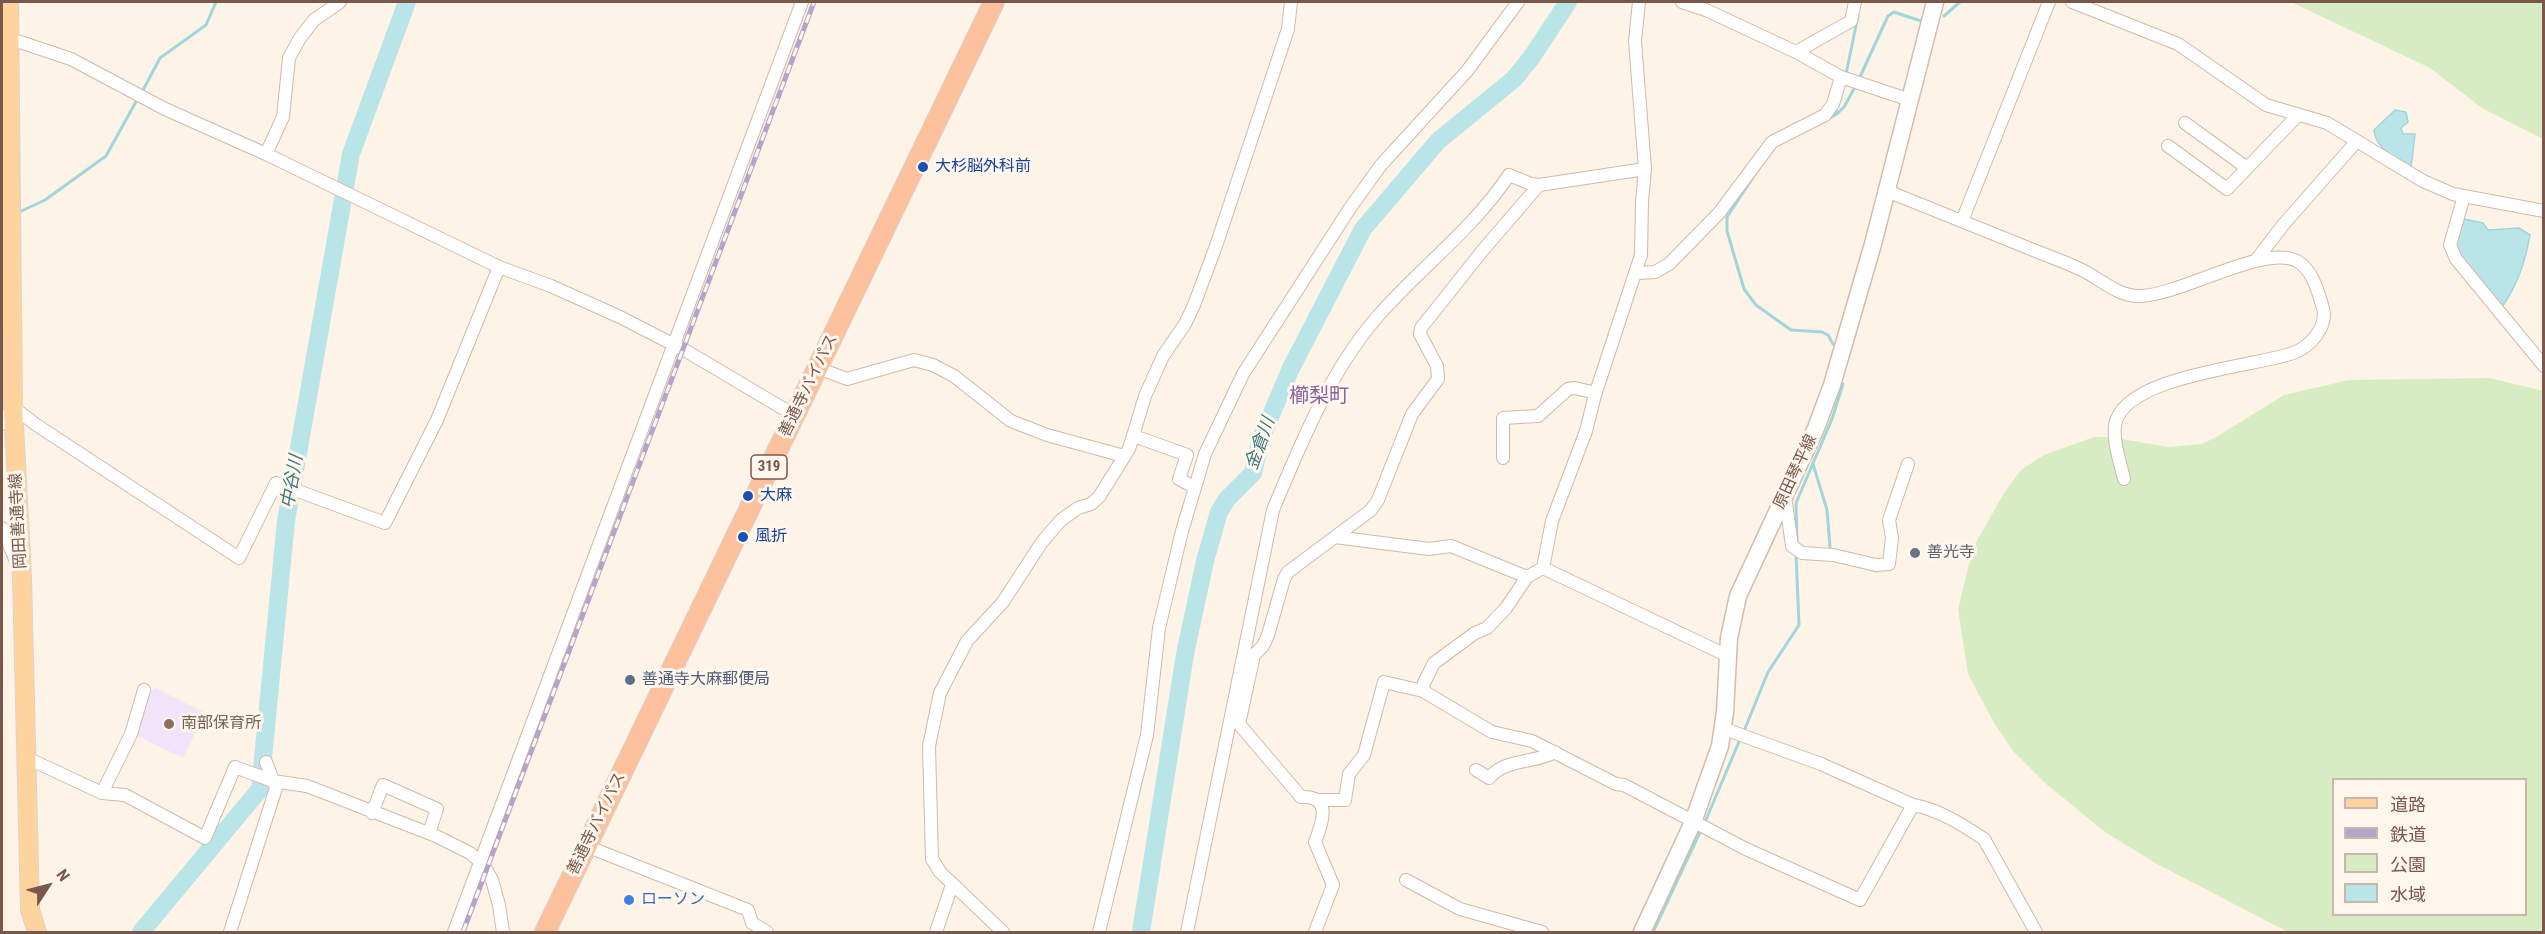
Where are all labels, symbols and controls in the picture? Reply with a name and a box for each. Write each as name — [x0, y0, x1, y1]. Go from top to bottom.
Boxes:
place label: 大杉脳外科前 — [935, 157, 1031, 177]
marker: 大杉脳外科前 — [916, 160, 930, 174]
street label: 善通寺バイパス — [776, 331, 842, 441]
district label: 櫛梨町 — [1289, 385, 1349, 409]
water label: 金倉川 — [1242, 415, 1280, 473]
street label: 原田琴平線 — [1770, 432, 1822, 512]
water label: 中谷川 — [278, 454, 308, 510]
road number: 319 — [751, 455, 787, 479]
street label: 岡田善通寺線 — [7, 473, 31, 569]
place label: 大麻 — [760, 486, 792, 506]
marker: 大麻 — [741, 489, 755, 503]
place label: 風折 — [755, 527, 787, 547]
marker: 風折 — [736, 530, 750, 544]
place label: 善光寺 — [1927, 543, 1975, 563]
marker: 善光寺 — [1908, 546, 1922, 560]
place label: 善通寺大麻郵便局 — [642, 670, 770, 690]
marker: 善通寺大麻郵便局 — [623, 673, 637, 687]
place label: 南部保育所 — [181, 714, 261, 734]
marker: 南部保育所 — [162, 717, 176, 731]
street label: 善通寺バイパス — [564, 769, 630, 879]
legend — [2332, 778, 2527, 916]
text: 道路 — [2390, 794, 2426, 815]
text: 鉄道 — [2390, 824, 2426, 845]
text: 公園 — [2390, 854, 2426, 875]
north arrow — [18, 856, 78, 916]
text: N — [52, 866, 74, 885]
text: 水域 — [2390, 884, 2426, 905]
place label: ローソン — [641, 890, 705, 910]
marker: ローソン — [622, 893, 636, 907]

